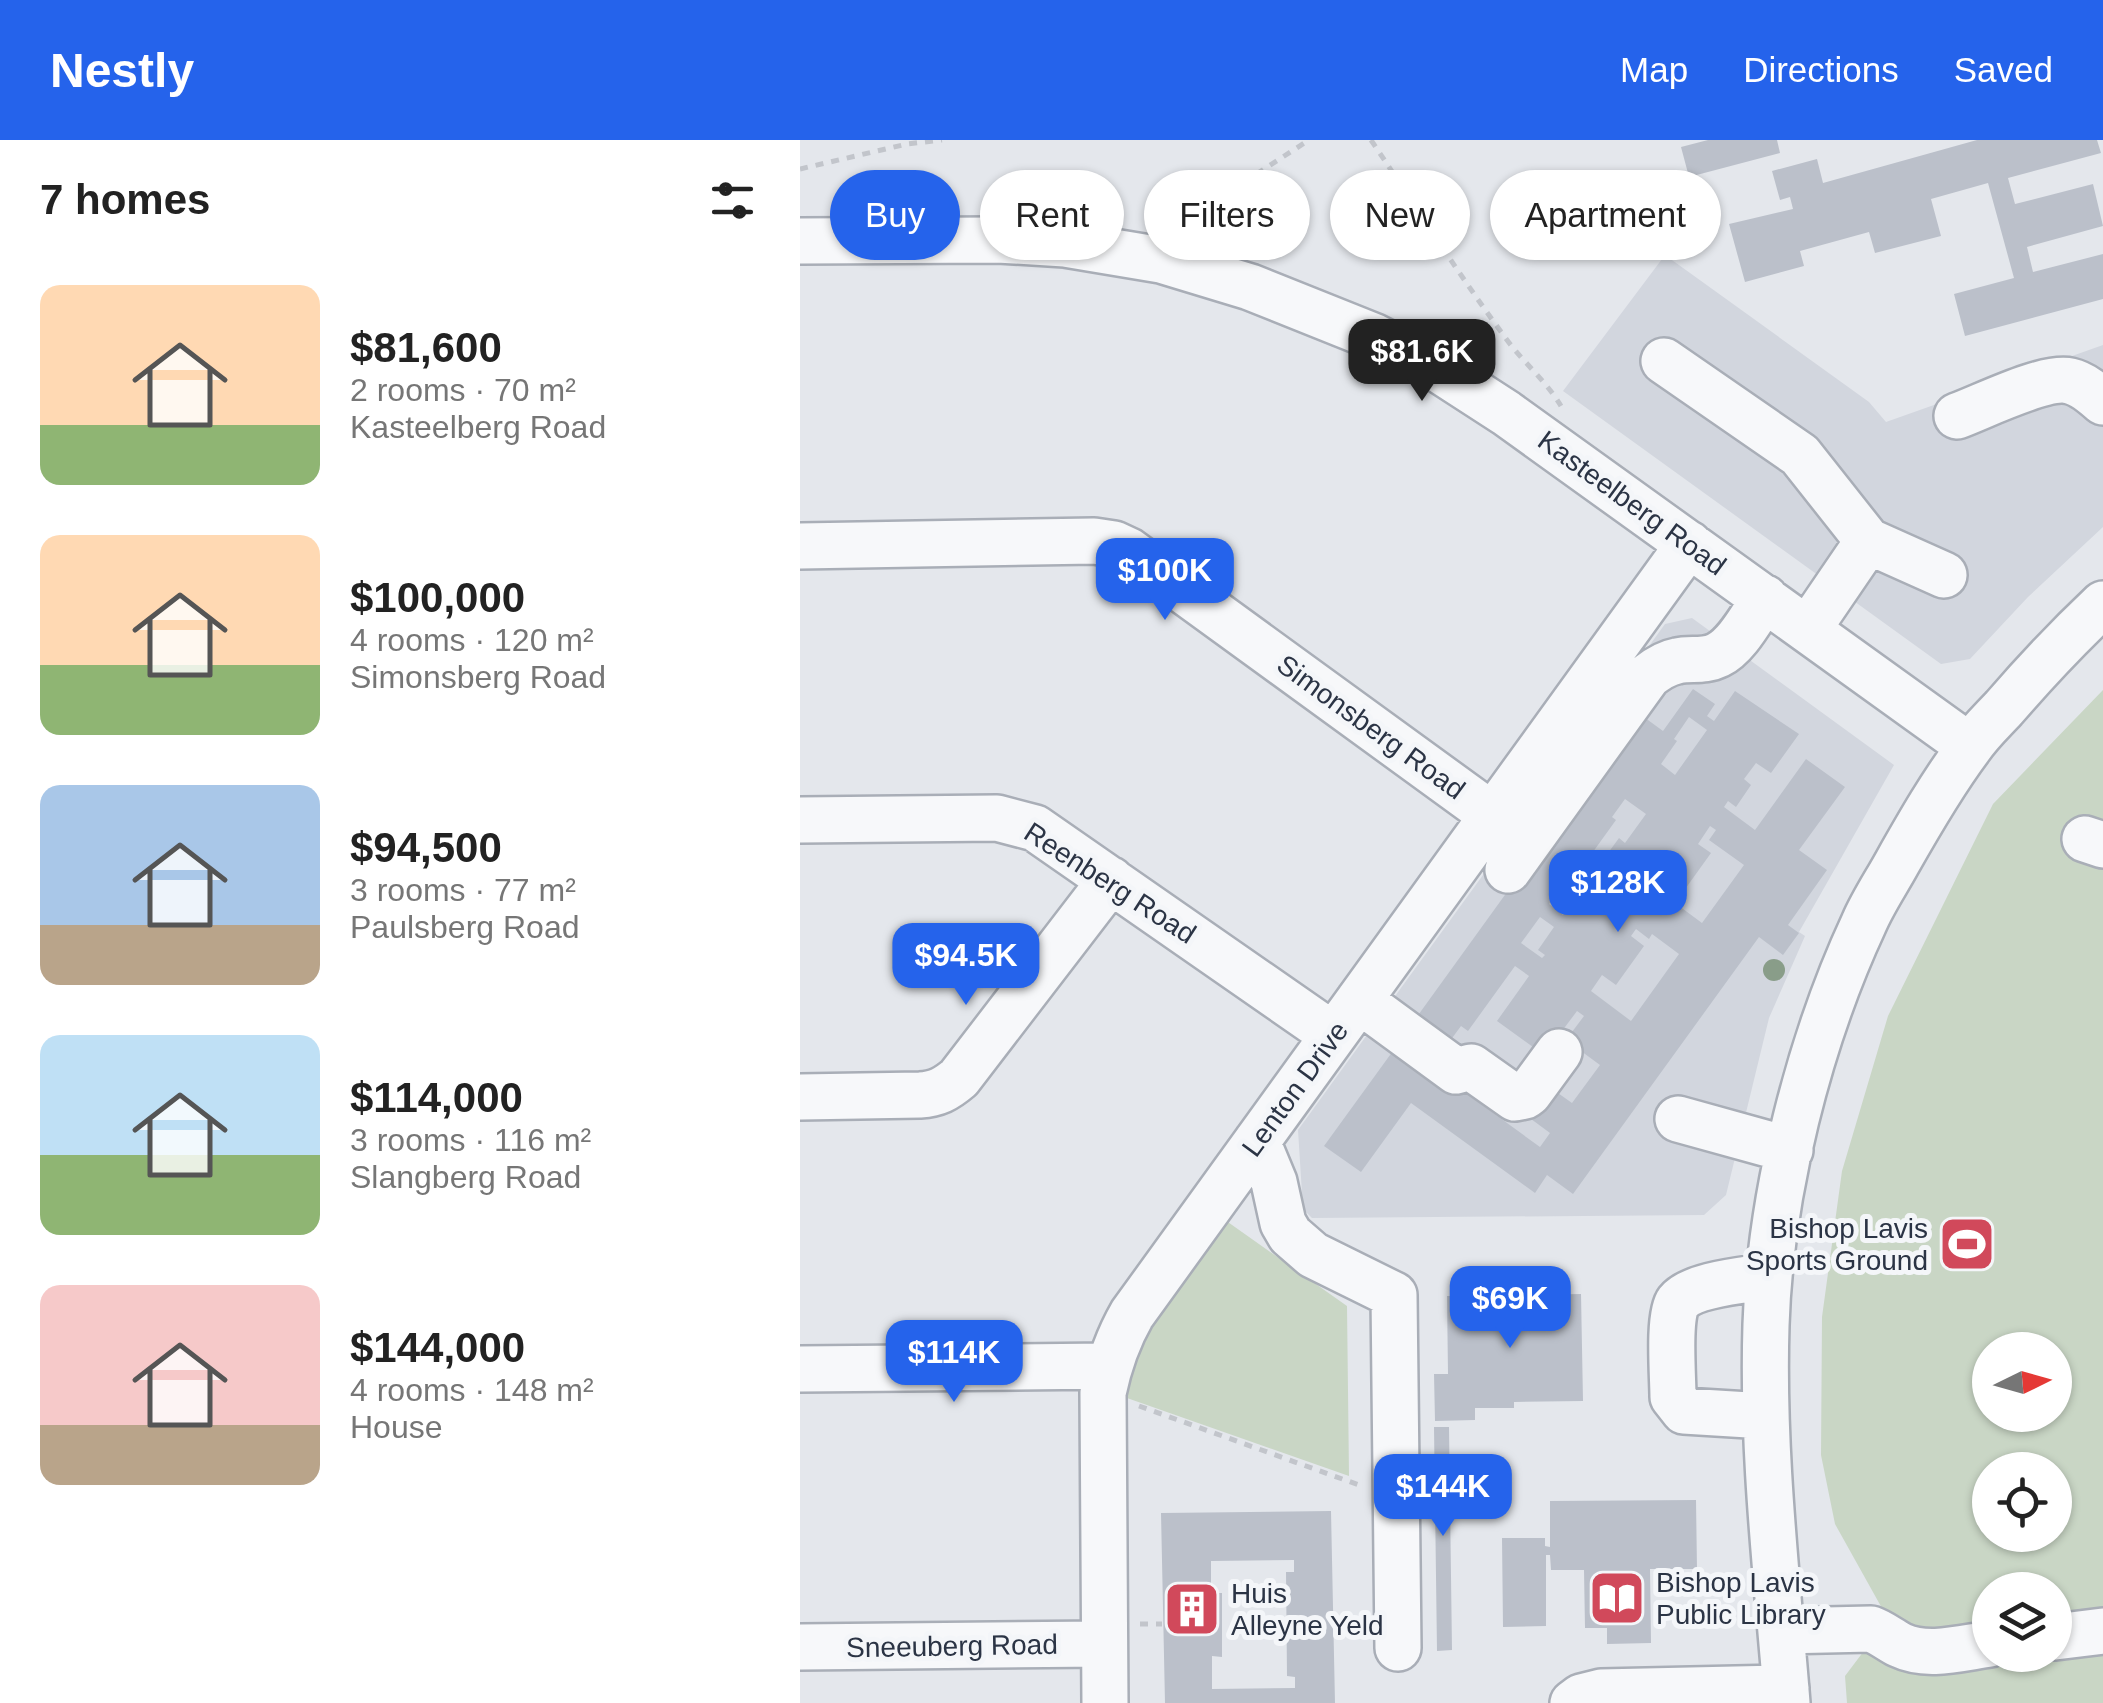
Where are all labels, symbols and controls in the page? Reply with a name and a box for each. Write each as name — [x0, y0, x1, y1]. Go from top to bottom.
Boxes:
text: Nestly — [50, 44, 194, 97]
text: Map — [1620, 50, 1688, 89]
text: Directions — [1743, 50, 1899, 89]
text: Saved — [1954, 50, 2053, 89]
chip: Buy — [830, 170, 960, 260]
chip: Rent — [980, 170, 1124, 260]
chip: Filters — [1144, 170, 1310, 260]
chip: New — [1330, 170, 1470, 260]
chip: Apartment — [1490, 170, 1721, 260]
icon: filters — [705, 173, 760, 228]
text: 7 homes — [40, 176, 210, 223]
pin: $81.6K — [1341, 319, 1503, 404]
text: $81,600 — [350, 324, 502, 371]
icon: home — [120, 325, 240, 445]
text: $81.6K — [1370, 333, 1474, 369]
text: 2 rooms · 70 m² — [350, 372, 576, 408]
text: Kasteelberg Road — [350, 409, 606, 445]
street label: Kasteelberg Road — [1532, 425, 1732, 581]
pin: $100K — [1095, 538, 1235, 623]
text: $100K — [1118, 552, 1212, 588]
text: $100,000 — [350, 574, 525, 621]
icon: home — [120, 575, 240, 695]
text: 4 rooms · 120 m² — [350, 622, 594, 658]
street label: Simonsberg Road — [1271, 649, 1471, 805]
text: Simonsberg Road — [350, 659, 606, 695]
street label: Reenberg Road — [1019, 816, 1201, 950]
text: $94,500 — [350, 824, 502, 871]
icon: home — [120, 825, 240, 945]
pin: $128K — [1548, 850, 1688, 935]
text: $128K — [1571, 864, 1665, 900]
text: 3 rooms · 77 m² — [350, 872, 576, 908]
text: Paulsberg Road — [350, 909, 579, 945]
pin: $94.5K — [885, 923, 1047, 1008]
text: $94.5K — [914, 937, 1018, 973]
street label: Lenton Drive — [1236, 1016, 1354, 1162]
text: $114,000 — [350, 1074, 523, 1121]
icon: home — [120, 1075, 240, 1195]
text: 3 rooms · 116 m² — [350, 1122, 591, 1158]
text: Slangberg Road — [350, 1159, 581, 1195]
place label: Bishop Lavis Sports Ground — [1746, 1213, 1928, 1276]
sports icon: Bishop Lavis Sports Ground — [1937, 1214, 1997, 1274]
pin: $69K — [1451, 1266, 1569, 1351]
text: $69K — [1472, 1280, 1548, 1316]
pin: $114K — [884, 1320, 1024, 1405]
text: $144,000 — [350, 1324, 525, 1371]
icon: home — [120, 1325, 240, 1445]
north arrow — [1972, 1332, 2072, 1432]
map controls — [1972, 1332, 2072, 1672]
text: $114K — [908, 1334, 1000, 1370]
text: 4 rooms · 148 m² — [350, 1372, 594, 1408]
text: House — [350, 1409, 443, 1445]
button: locate — [1972, 1452, 2072, 1552]
pin: $144K — [1373, 1454, 1513, 1539]
text: $144K — [1396, 1468, 1490, 1504]
place label: Bishop Lavis Public Library — [1656, 1567, 1826, 1630]
library icon: Bishop Lavis Public Library — [1587, 1568, 1647, 1628]
button: layers — [1972, 1572, 2072, 1672]
place label: Huis Alleyne Yeld — [1231, 1578, 1384, 1641]
building icon: Huis Alleyne Yeld — [1162, 1579, 1222, 1639]
street label: Sneeuberg Road — [846, 1629, 1058, 1663]

